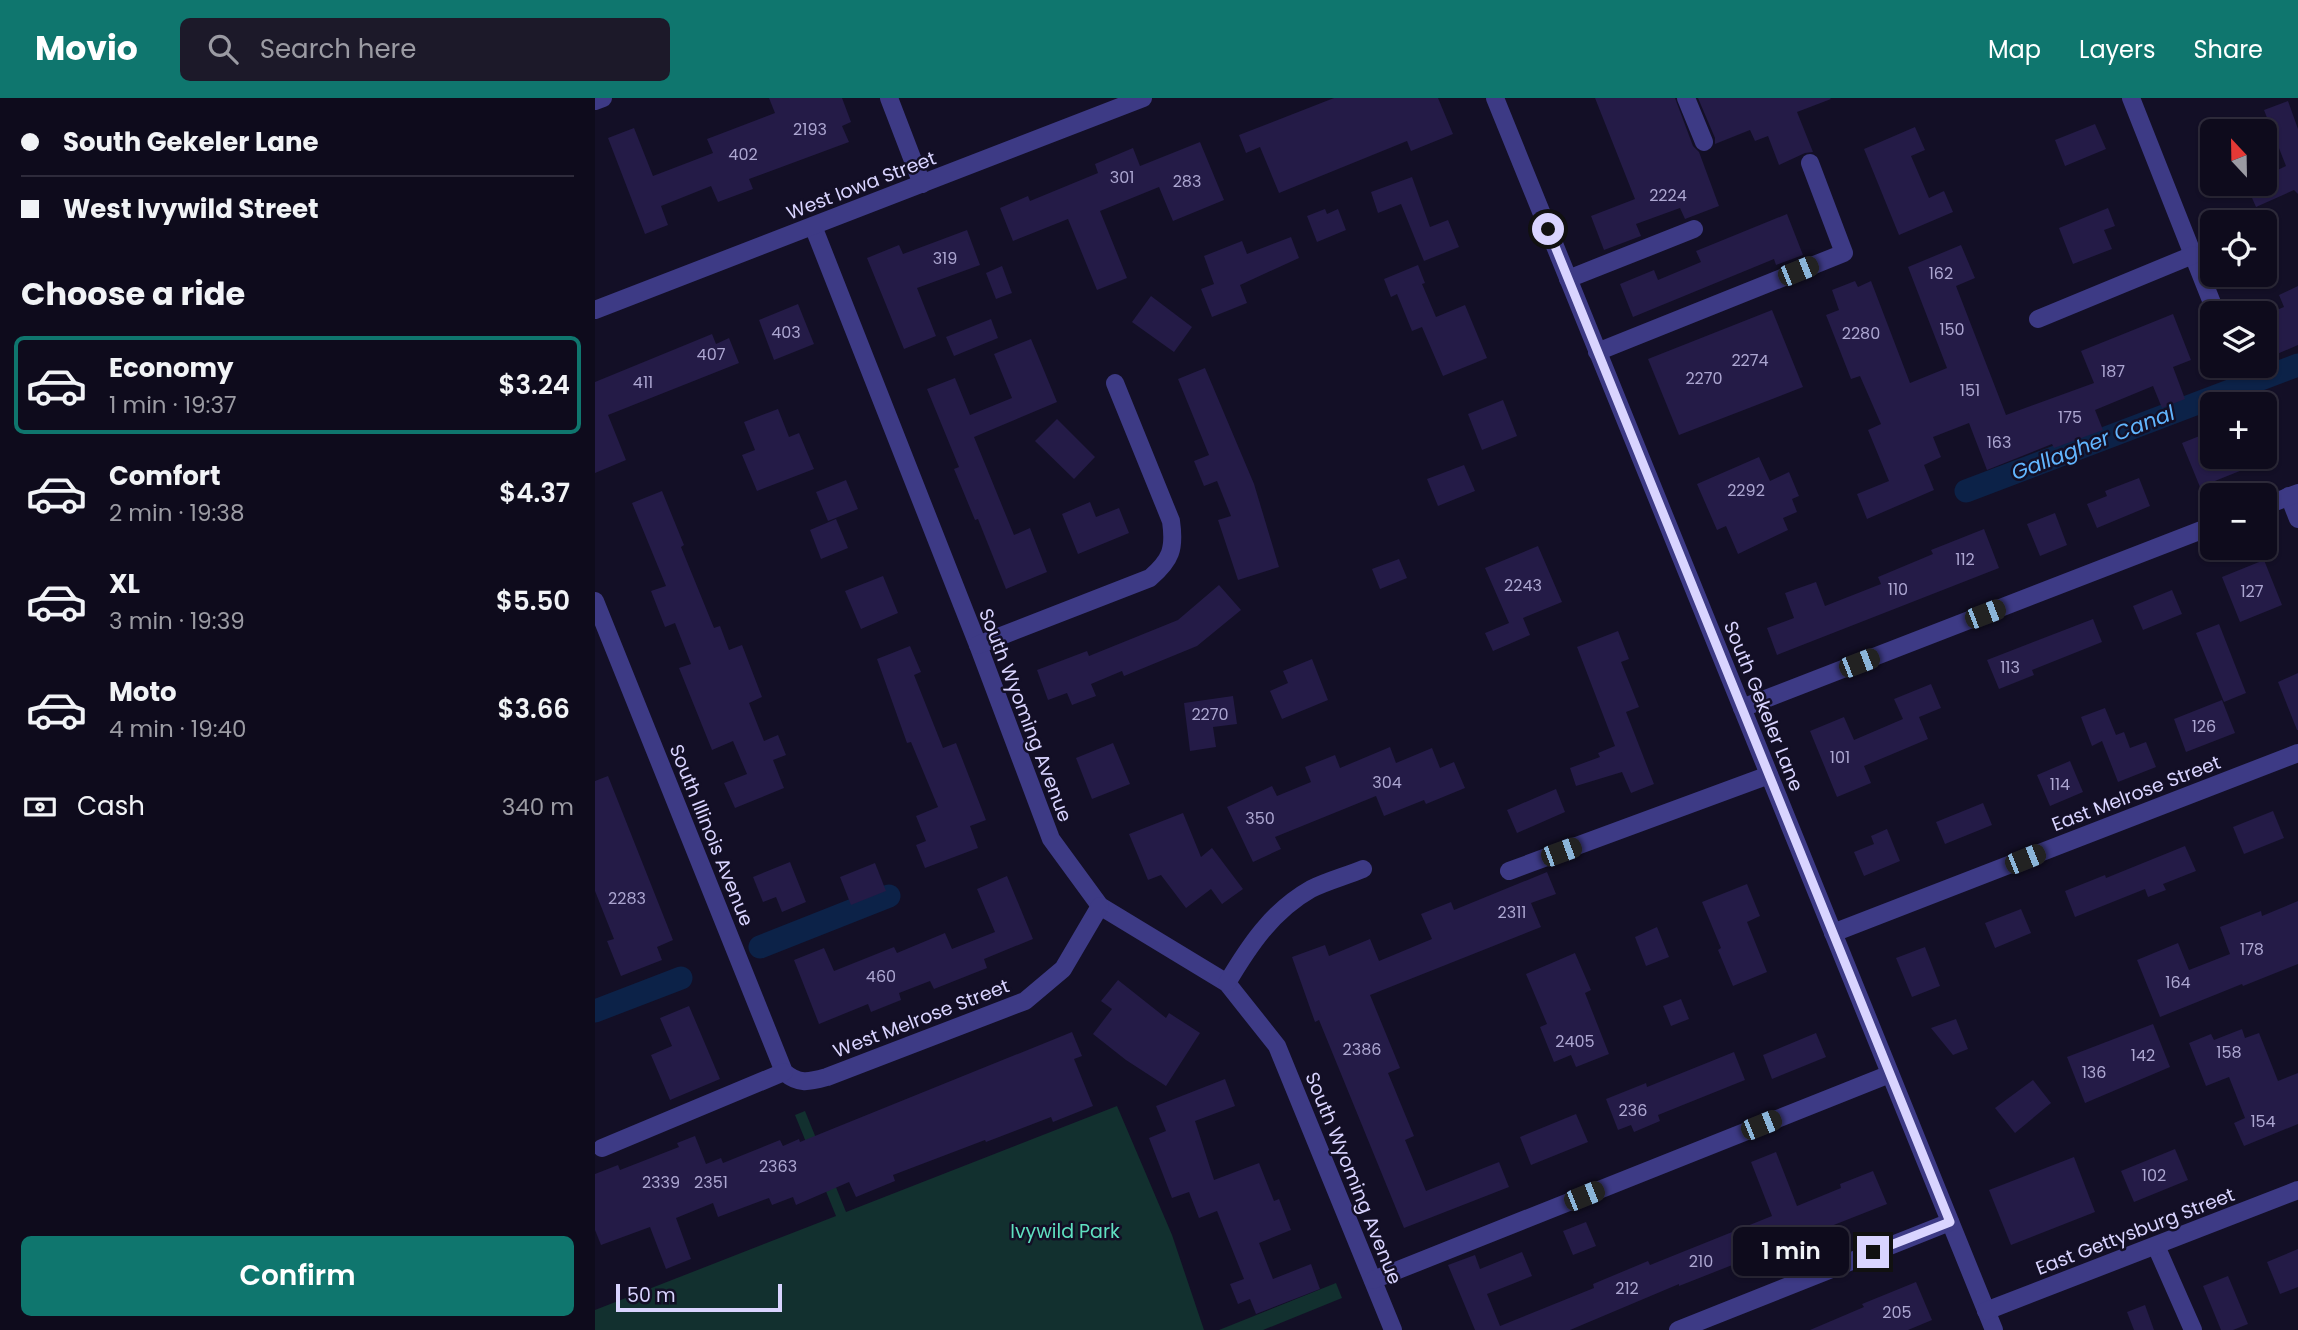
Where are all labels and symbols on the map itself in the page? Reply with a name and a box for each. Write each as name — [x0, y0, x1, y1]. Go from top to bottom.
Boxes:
house number: 2193 — [793, 118, 827, 141]
north arrow — [2200, 119, 2277, 196]
house number: 402 — [728, 143, 758, 166]
street label: West Iowa Street — [782, 144, 940, 226]
house number: 301 — [1110, 166, 1134, 189]
house number: 283 — [1173, 170, 1201, 193]
house number: 2224 — [1649, 184, 1687, 207]
route start — [1532, 213, 1564, 245]
house number: 319 — [933, 247, 957, 270]
car — [1775, 253, 1822, 289]
house number: 162 — [1929, 262, 1953, 285]
house number: 150 — [1939, 318, 1965, 341]
house number: 403 — [771, 321, 801, 344]
house number: 2280 — [1842, 322, 1880, 345]
house number: 407 — [697, 343, 726, 366]
house number: 2274 — [1731, 349, 1769, 372]
house number: 187 — [2101, 360, 2125, 383]
house number: 2270 — [1685, 367, 1723, 390]
house number: 411 — [633, 371, 653, 394]
house number: 151 — [1960, 379, 1980, 402]
water label: Gallagher Canal — [2007, 398, 2180, 487]
house number: 175 — [2058, 406, 2082, 429]
house number: 163 — [1987, 431, 2011, 454]
house number: 2292 — [1727, 479, 1765, 502]
house number: 112 — [1955, 548, 1975, 571]
house number: 2243 — [1504, 574, 1542, 597]
house number: 110 — [1888, 578, 1908, 601]
house number: 127 — [2240, 580, 2264, 603]
car — [1962, 597, 2009, 631]
street label: South Wyoming Avenue — [972, 605, 1079, 826]
street label: South Gekeler Lane — [1717, 617, 1810, 795]
car — [1836, 646, 1883, 680]
house number: 113 — [2000, 656, 2020, 679]
house number: 2270 — [1191, 703, 1229, 726]
house number: 126 — [2192, 715, 2216, 738]
street label: South Illinois Avenue — [663, 740, 760, 930]
house number: 101 — [1830, 746, 1850, 769]
street label: East Melrose Street — [2048, 749, 2225, 838]
house number: 304 — [1372, 771, 1402, 794]
house number: 114 — [2050, 773, 2070, 796]
house number: 350 — [1245, 807, 1275, 830]
car — [1538, 835, 1585, 869]
car — [2002, 841, 2049, 877]
house number: 2283 — [608, 887, 646, 910]
house number: 2311 — [1498, 901, 1526, 924]
house number: 178 — [2240, 938, 2264, 961]
house number: 460 — [866, 965, 896, 988]
house number: 164 — [2165, 971, 2191, 994]
street label: West Melrose Street — [829, 972, 1013, 1065]
house number: 2405 — [1555, 1030, 1595, 1053]
house number: 2386 — [1343, 1038, 1381, 1061]
house number: 158 — [2216, 1041, 2242, 1064]
house number: 142 — [2131, 1044, 2155, 1067]
house number: 136 — [2082, 1061, 2106, 1084]
street label: South Wyoming Avenue — [1299, 1068, 1409, 1288]
house number: 236 — [1619, 1099, 1647, 1122]
car — [1738, 1107, 1785, 1143]
house number: 154 — [2250, 1110, 2276, 1133]
house number: 2363 — [759, 1155, 797, 1178]
house number: 102 — [2142, 1164, 2166, 1187]
house number: 2339 — [642, 1171, 680, 1194]
house number: 2351 — [694, 1171, 728, 1194]
car — [1561, 1178, 1608, 1214]
street label: East Gettysburg Street — [2032, 1181, 2239, 1282]
park label: Ivywild Park — [1010, 1218, 1120, 1245]
callout: 1 min — [1733, 1228, 1849, 1276]
route end — [1857, 1236, 1889, 1268]
house number: 210 — [1689, 1250, 1713, 1273]
house number: 212 — [1615, 1277, 1639, 1300]
scale bar — [616, 1281, 782, 1313]
house number: 205 — [1882, 1301, 1912, 1324]

